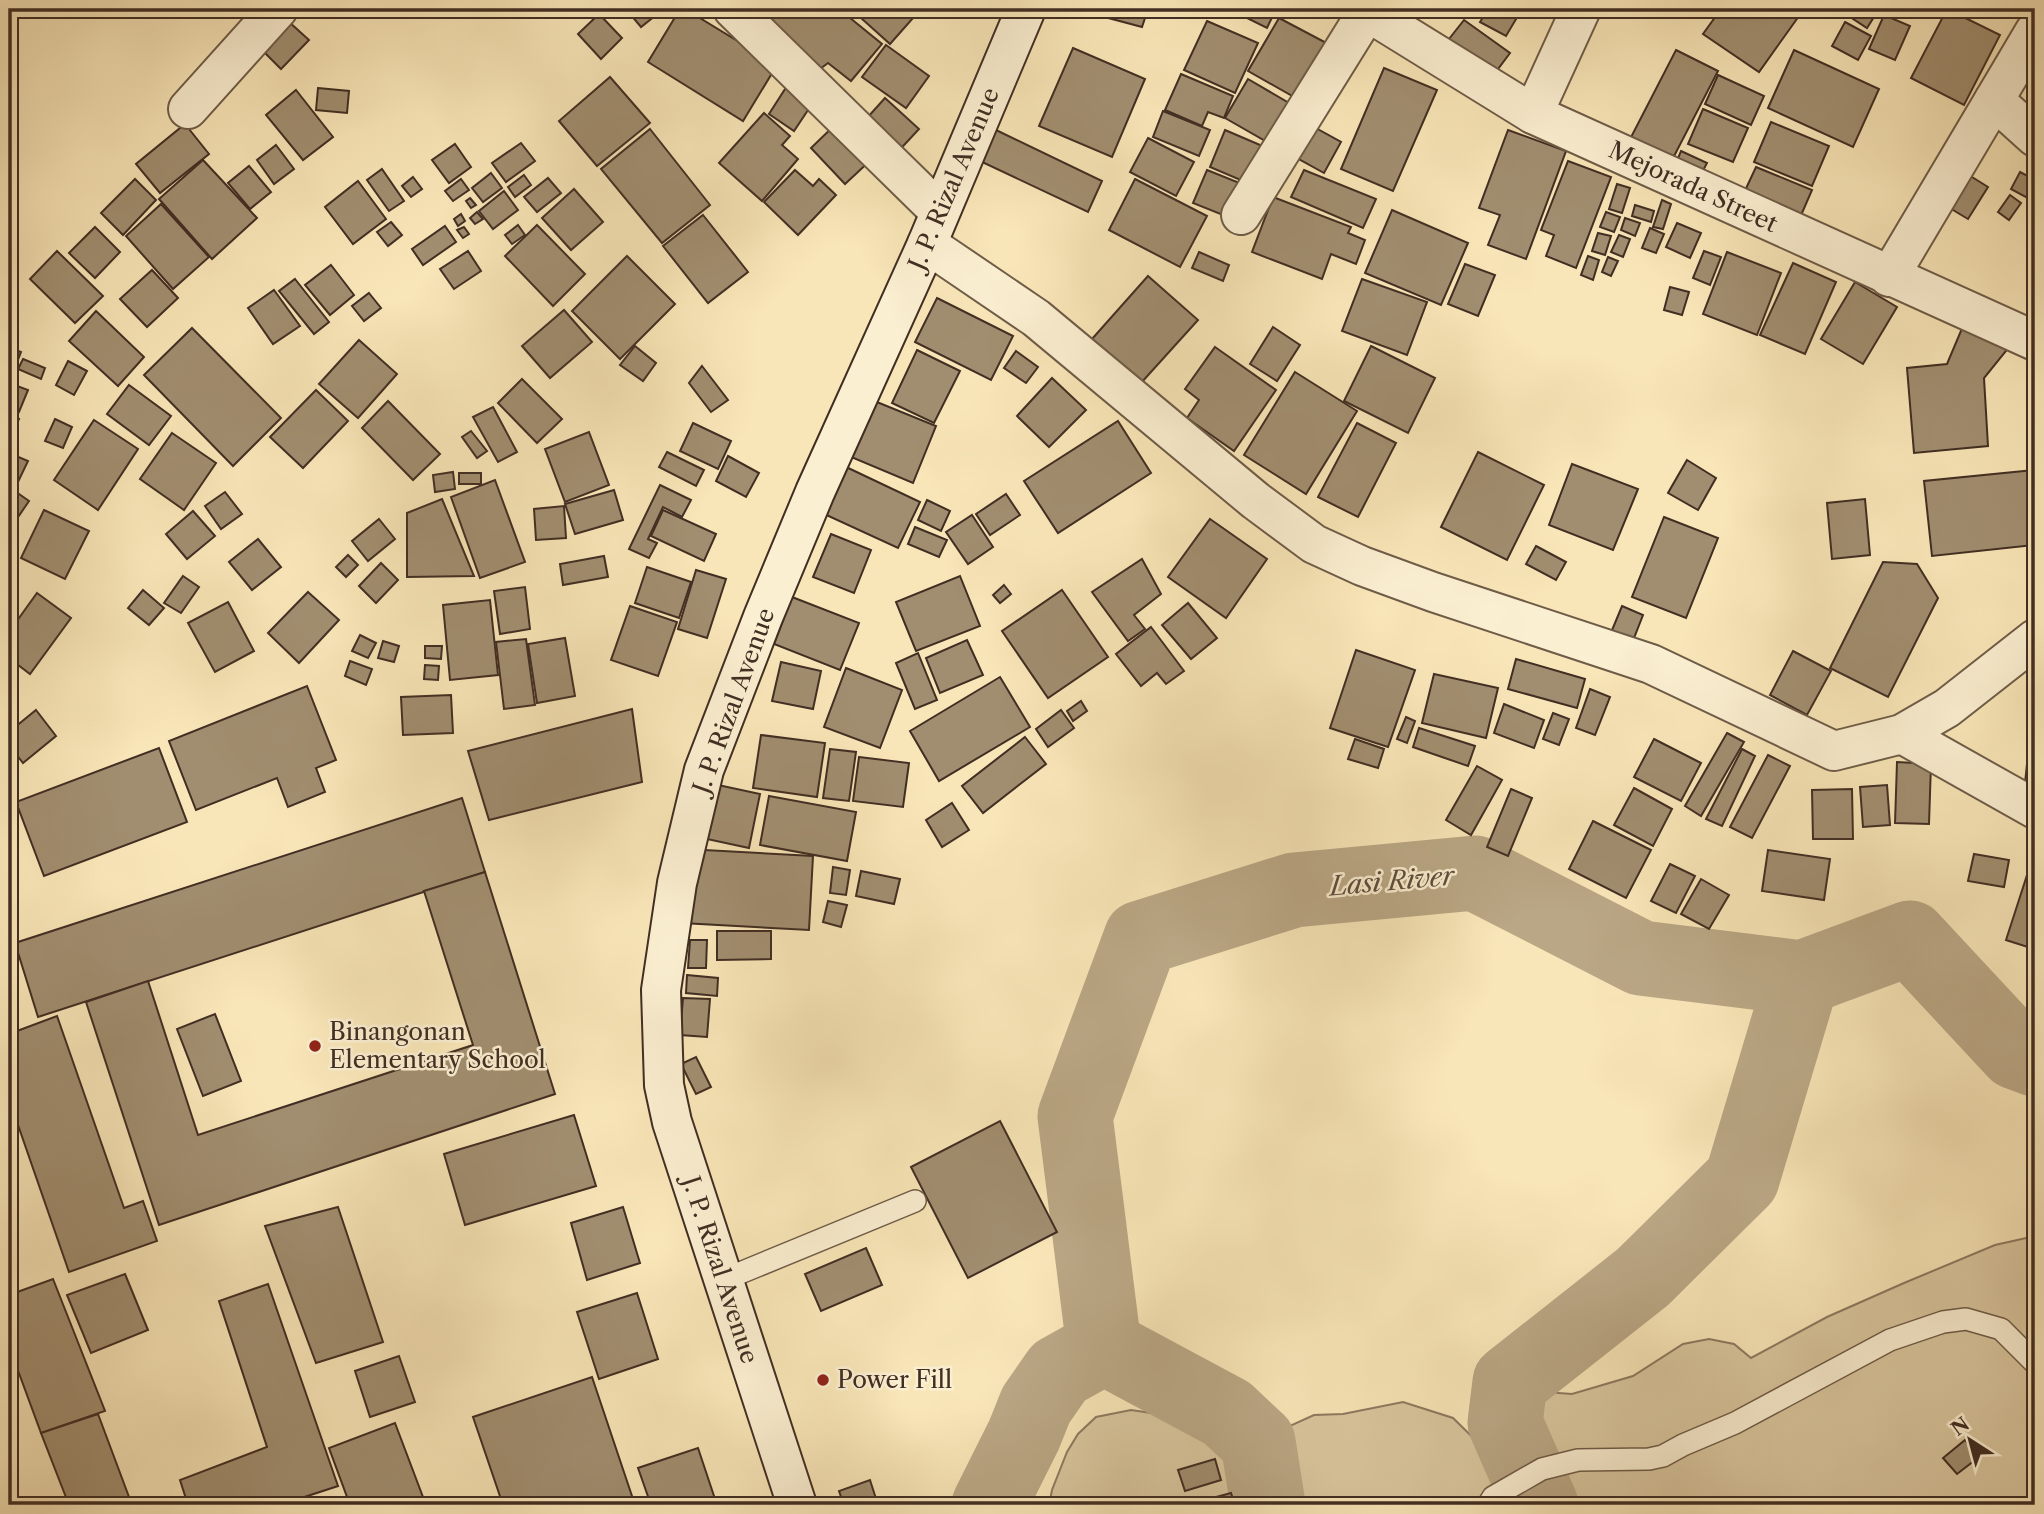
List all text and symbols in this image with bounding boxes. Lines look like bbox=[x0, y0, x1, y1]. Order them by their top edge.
street label: J. P. Rizal Avenue bbox=[900, 83, 1005, 278]
street label: Mejorada Street bbox=[1604, 135, 1783, 239]
street label: J. P. Rizal Avenue bbox=[685, 604, 781, 801]
water label: Lasi River bbox=[1326, 859, 1458, 903]
place label: Binangonan Elementary School bbox=[329, 1017, 546, 1074]
marker: Binangonan Elementary School bbox=[307, 1038, 323, 1054]
street label: J. P. Rizal Avenue bbox=[675, 1169, 764, 1367]
place label: Power Fill bbox=[837, 1365, 952, 1394]
marker: Power Fill bbox=[815, 1372, 831, 1388]
north arrow bbox=[1936, 1406, 2006, 1476]
text: N bbox=[1947, 1412, 1974, 1441]

